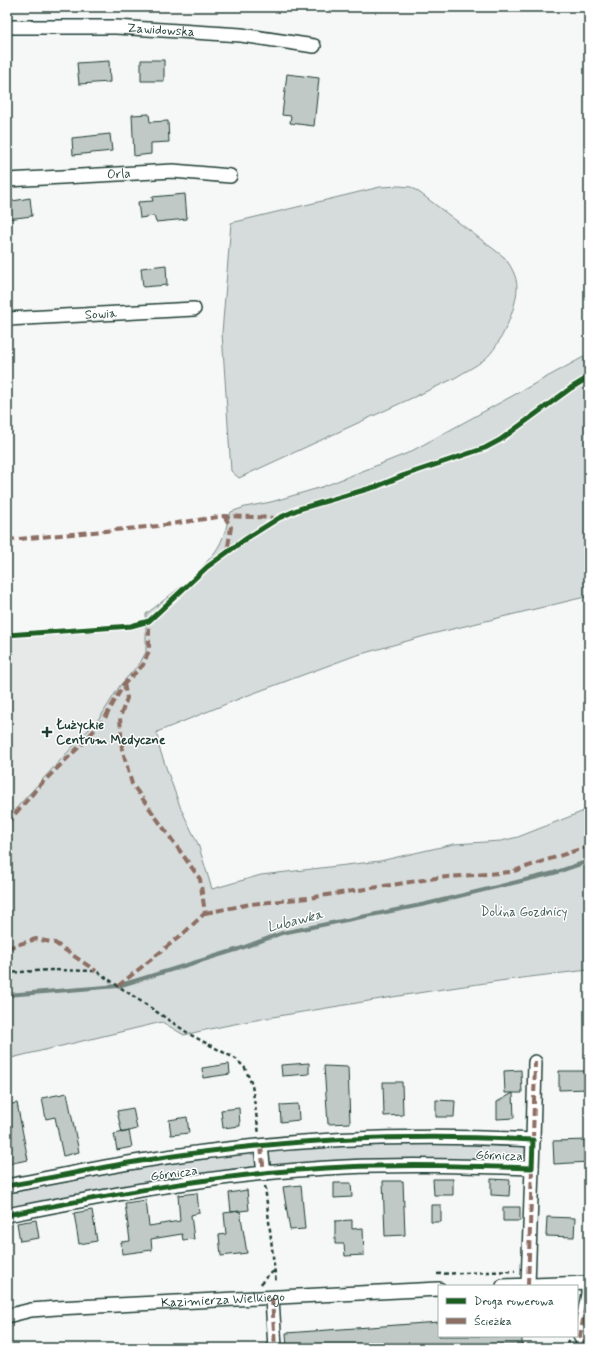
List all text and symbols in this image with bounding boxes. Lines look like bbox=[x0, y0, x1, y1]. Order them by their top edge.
street label: Zawidowska bbox=[127, 19, 196, 41]
street label: Orla bbox=[106, 165, 131, 183]
street label: Sowia bbox=[84, 305, 118, 323]
place label: Łużyckie Centrum Medyczne bbox=[56, 717, 166, 749]
marker: Łużyckie Centrum Medyczne bbox=[41, 726, 53, 738]
park label: Dolina Gozdnicy bbox=[481, 904, 567, 921]
water label: Lubawka bbox=[265, 905, 325, 937]
street label: Górnicza bbox=[475, 1147, 523, 1165]
street label: Górnicza bbox=[149, 1162, 199, 1186]
legend bbox=[438, 1285, 578, 1337]
street label: Kazimierza Wielkiego bbox=[161, 1288, 286, 1311]
text: Droga rowerowa bbox=[474, 1294, 554, 1310]
text: Ścieżka bbox=[474, 1314, 512, 1330]

